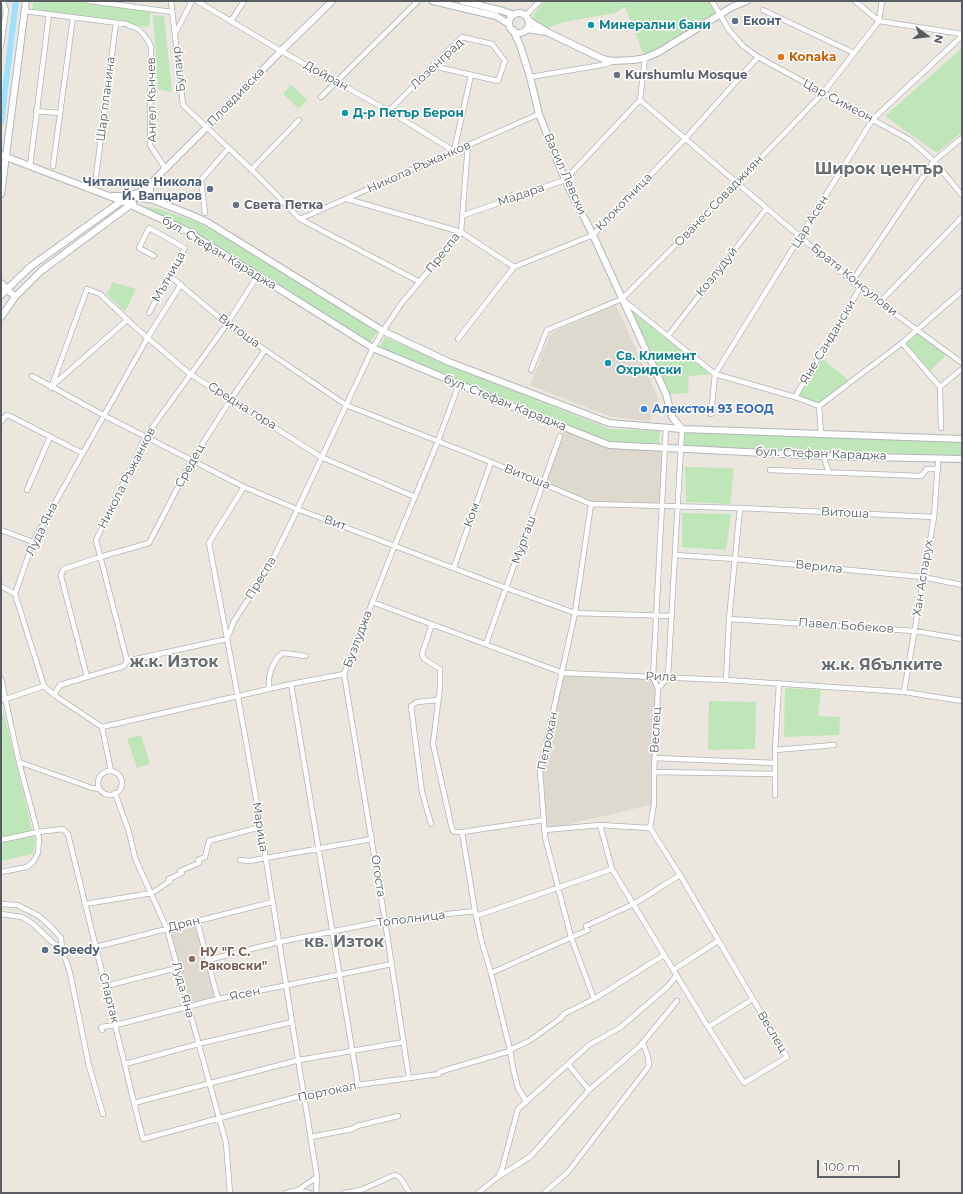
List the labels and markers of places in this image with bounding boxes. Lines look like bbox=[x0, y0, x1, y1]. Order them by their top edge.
place label: Еконт bbox=[743, 14, 781, 28]
marker: Еконт bbox=[730, 16, 740, 26]
place label: Минерални бани bbox=[599, 18, 711, 32]
marker: Минерални бани bbox=[586, 20, 596, 30]
place label: Konaka bbox=[789, 50, 836, 64]
marker: Konaka bbox=[776, 52, 786, 62]
place label: Kurshumlu Mosque bbox=[625, 68, 748, 82]
marker: Kurshumlu Mosque bbox=[612, 70, 622, 80]
place label: Д-р Петър Берон bbox=[353, 106, 464, 120]
marker: Д-р Петър Берон bbox=[340, 108, 350, 118]
place label: Читалище Никола Й. Вапцаров bbox=[83, 175, 202, 203]
marker: Читалище Никола Й. Вапцаров bbox=[205, 184, 215, 194]
place label: Света Петка bbox=[244, 198, 323, 212]
marker: Света Петка bbox=[231, 200, 241, 210]
place label: Св. Климент Охридски bbox=[616, 349, 696, 377]
marker: Св. Климент Охридски bbox=[603, 358, 613, 368]
place label: Алекстон 93 ЕООД bbox=[652, 402, 774, 416]
marker: Алекстон 93 ЕООД bbox=[639, 404, 649, 414]
place label: Speedy bbox=[53, 943, 100, 957]
marker: Speedy bbox=[40, 945, 50, 955]
place label: НУ "Г. С. Раковски" bbox=[200, 945, 267, 973]
marker: НУ "Г. С. Раковски" bbox=[187, 954, 197, 964]

